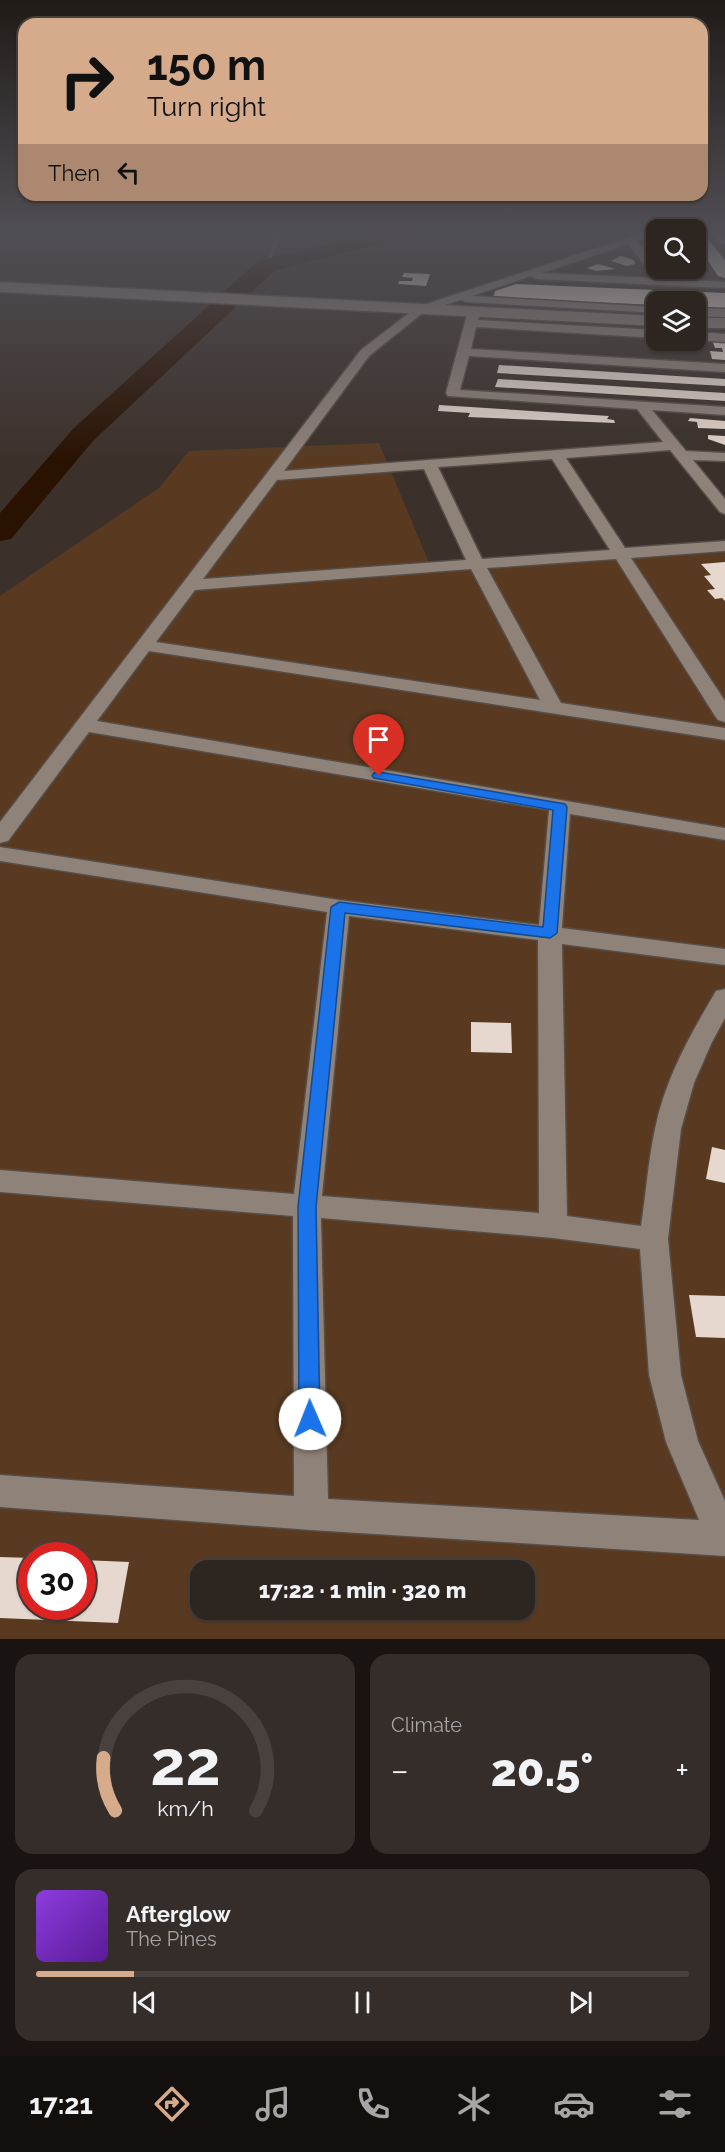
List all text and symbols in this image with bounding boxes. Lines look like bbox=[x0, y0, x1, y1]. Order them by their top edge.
text: 150 m bbox=[147, 41, 266, 90]
icon: right bbox=[48, 42, 126, 120]
text: Turn right bbox=[147, 91, 266, 122]
icon: left bbox=[112, 156, 145, 189]
text: Then bbox=[48, 160, 100, 186]
map controls bbox=[646, 219, 706, 351]
button: search bbox=[646, 219, 706, 279]
button: layers bbox=[646, 291, 706, 351]
pin bbox=[353, 714, 404, 776]
icon: arrive bbox=[362, 723, 395, 756]
position arrow bbox=[278, 1387, 342, 1451]
speed limit sign: 30 bbox=[18, 1542, 96, 1620]
text: 17:22 · 1 min · 320 m bbox=[259, 1577, 466, 1603]
text: Climate bbox=[391, 1713, 462, 1737]
text: 22 bbox=[150, 1726, 220, 1800]
text: 20.5° bbox=[491, 1744, 593, 1797]
text: − bbox=[391, 1751, 409, 1790]
text: + bbox=[675, 1751, 689, 1790]
text: km/h bbox=[157, 1796, 213, 1821]
text: Afterglow bbox=[126, 1901, 231, 1927]
text: The Pines bbox=[126, 1927, 217, 1951]
icon: previous bbox=[128, 1986, 161, 2019]
icon: pause bbox=[346, 1986, 379, 2019]
icon: next bbox=[564, 1986, 597, 2019]
icon: directions bbox=[151, 2083, 193, 2125]
icon: music bbox=[252, 2083, 294, 2125]
icon: phone bbox=[352, 2083, 394, 2125]
icon: climate bbox=[453, 2083, 495, 2125]
icon: car bbox=[553, 2083, 595, 2125]
icon: filters bbox=[654, 2083, 696, 2125]
text: 17:21 bbox=[29, 2089, 93, 2120]

